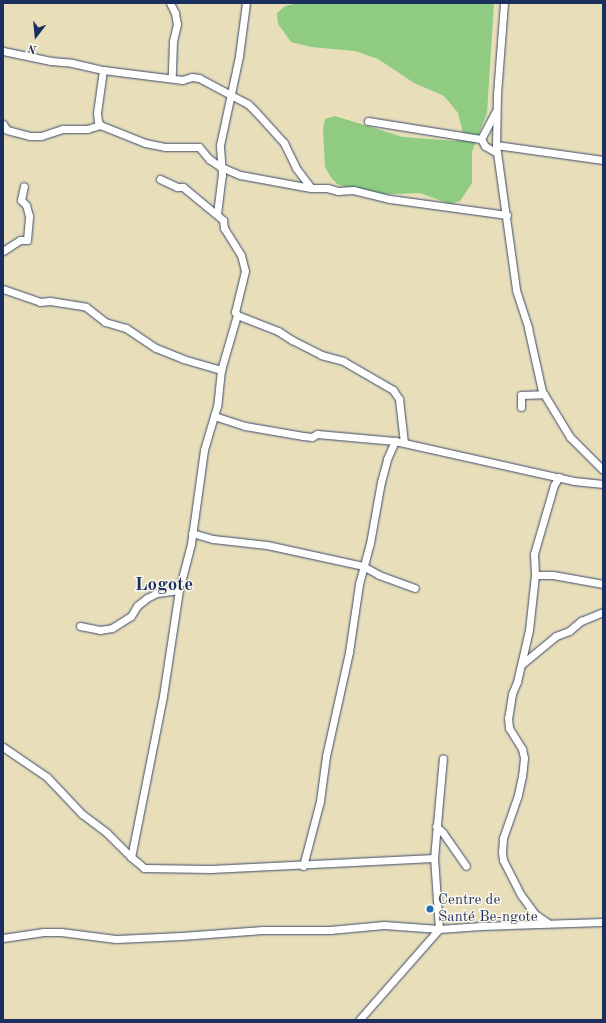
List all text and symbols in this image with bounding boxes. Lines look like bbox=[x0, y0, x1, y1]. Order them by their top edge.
north arrow bbox=[16, 16, 56, 56]
text: N bbox=[27, 42, 38, 54]
district label: Logote bbox=[135, 575, 193, 597]
place label: Centre de Santé Be-ngote bbox=[438, 891, 538, 926]
marker: Centre de Santé Be-ngote bbox=[425, 904, 435, 914]

